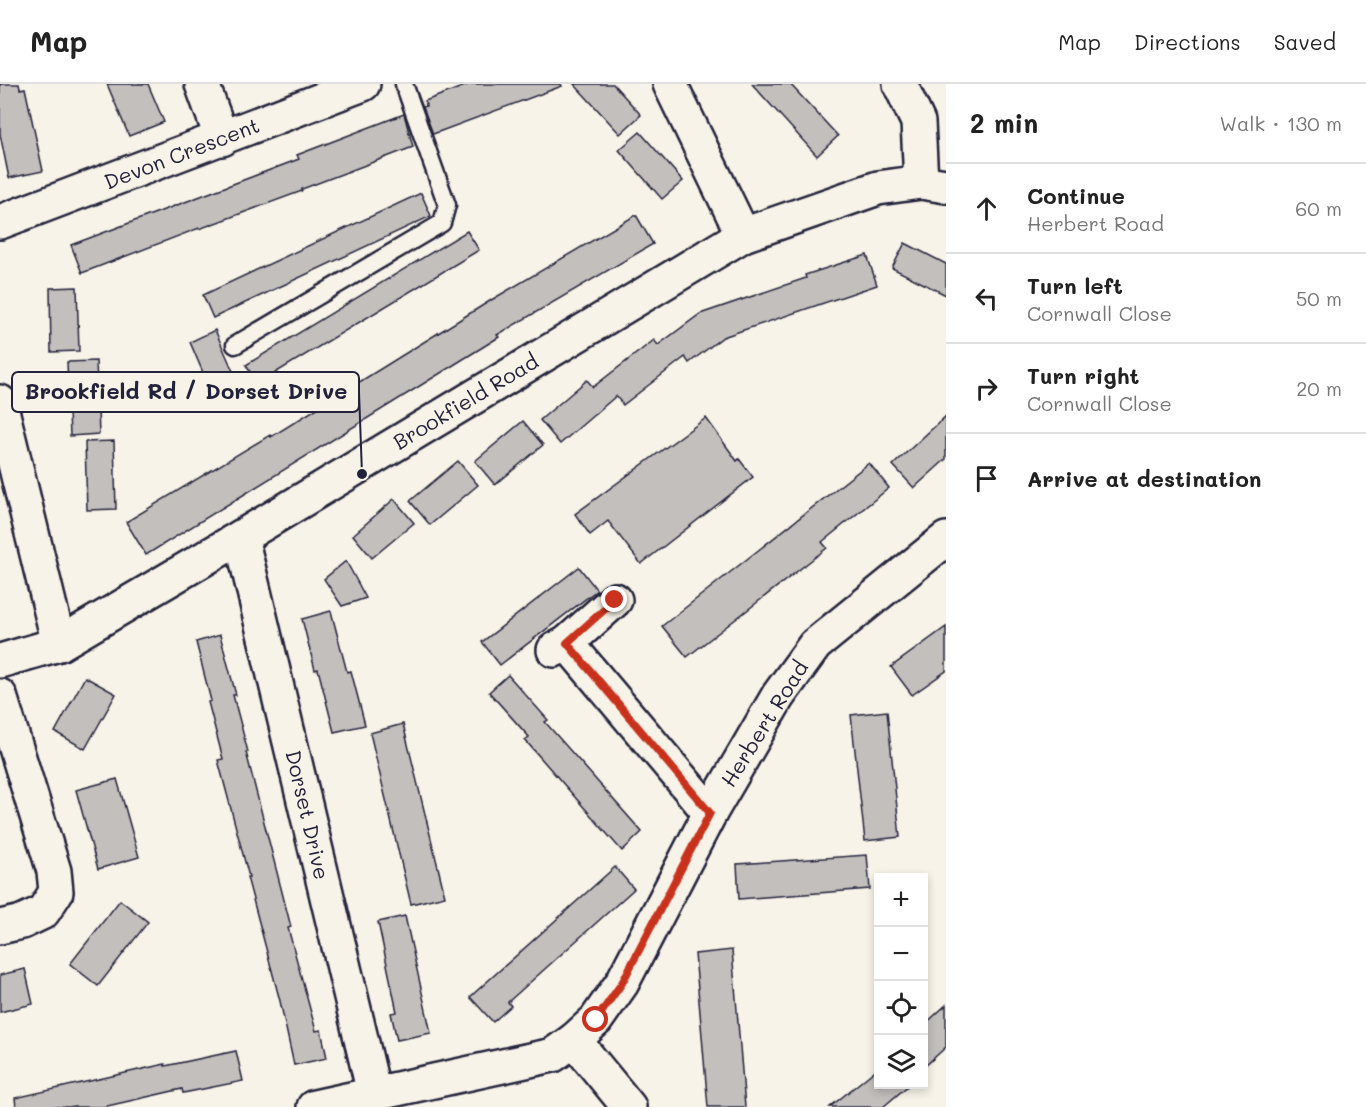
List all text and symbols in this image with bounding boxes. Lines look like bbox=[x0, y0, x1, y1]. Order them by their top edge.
text: Map bbox=[30, 23, 87, 59]
text: Map bbox=[1058, 28, 1101, 55]
text: Directions bbox=[1134, 28, 1241, 55]
text: Saved bbox=[1274, 28, 1336, 55]
text: 2 min bbox=[970, 106, 1038, 140]
text: Walk · 130 m bbox=[1219, 110, 1342, 136]
street label: Devon Crescent bbox=[100, 111, 263, 195]
text: Continue bbox=[1027, 181, 1125, 210]
icon: ahead bbox=[970, 192, 1003, 225]
text: 60 m bbox=[1295, 195, 1342, 221]
text: Herbert Road bbox=[1027, 210, 1164, 236]
text: Turn left bbox=[1027, 271, 1123, 300]
icon: left bbox=[970, 282, 1003, 315]
text: 50 m bbox=[1296, 285, 1342, 311]
text: Cornwall Close bbox=[1027, 300, 1172, 326]
street label: Brookfield Road bbox=[388, 347, 543, 455]
text: Turn right bbox=[1027, 361, 1139, 390]
callout: Brookfield Rd / Dorset Drive bbox=[12, 372, 359, 412]
icon: right bbox=[970, 372, 1003, 405]
text: 20 m bbox=[1296, 375, 1342, 401]
text: Brookfield Rd / Dorset Drive bbox=[25, 376, 347, 405]
text: Cornwall Close bbox=[1027, 390, 1172, 416]
icon: arrive bbox=[970, 462, 1003, 495]
text: Arrive at destination bbox=[1027, 464, 1262, 493]
route end bbox=[601, 586, 627, 612]
street label: Herbert Road bbox=[714, 655, 813, 791]
street label: Dorset Drive bbox=[280, 747, 336, 882]
map controls bbox=[874, 873, 928, 1089]
button: + bbox=[874, 873, 928, 927]
button: − bbox=[874, 927, 928, 981]
button: locate bbox=[874, 981, 928, 1035]
route start bbox=[582, 1006, 608, 1032]
button: layers bbox=[874, 1035, 928, 1089]

